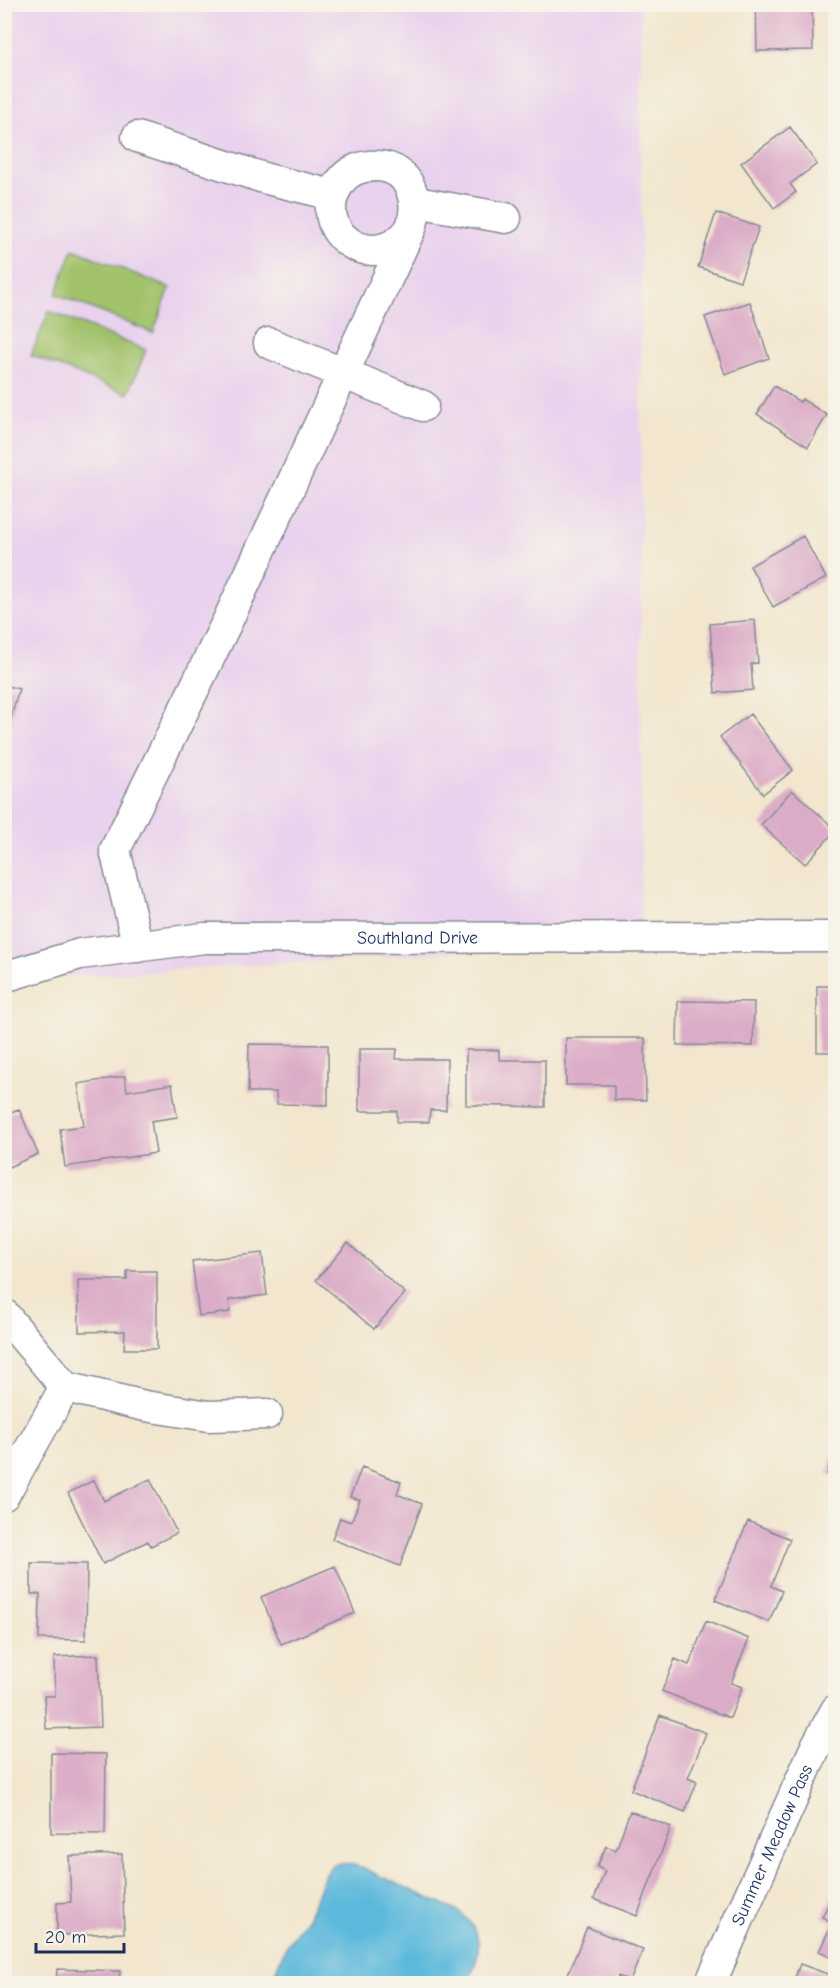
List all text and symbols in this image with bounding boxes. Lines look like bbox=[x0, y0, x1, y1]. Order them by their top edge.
street label: Southland Drive bbox=[357, 927, 478, 948]
street label: Summer Meadow Pass bbox=[727, 1761, 817, 1929]
scale bar bbox=[36, 1916, 124, 1954]
text: 20 m bbox=[45, 1927, 86, 1948]

